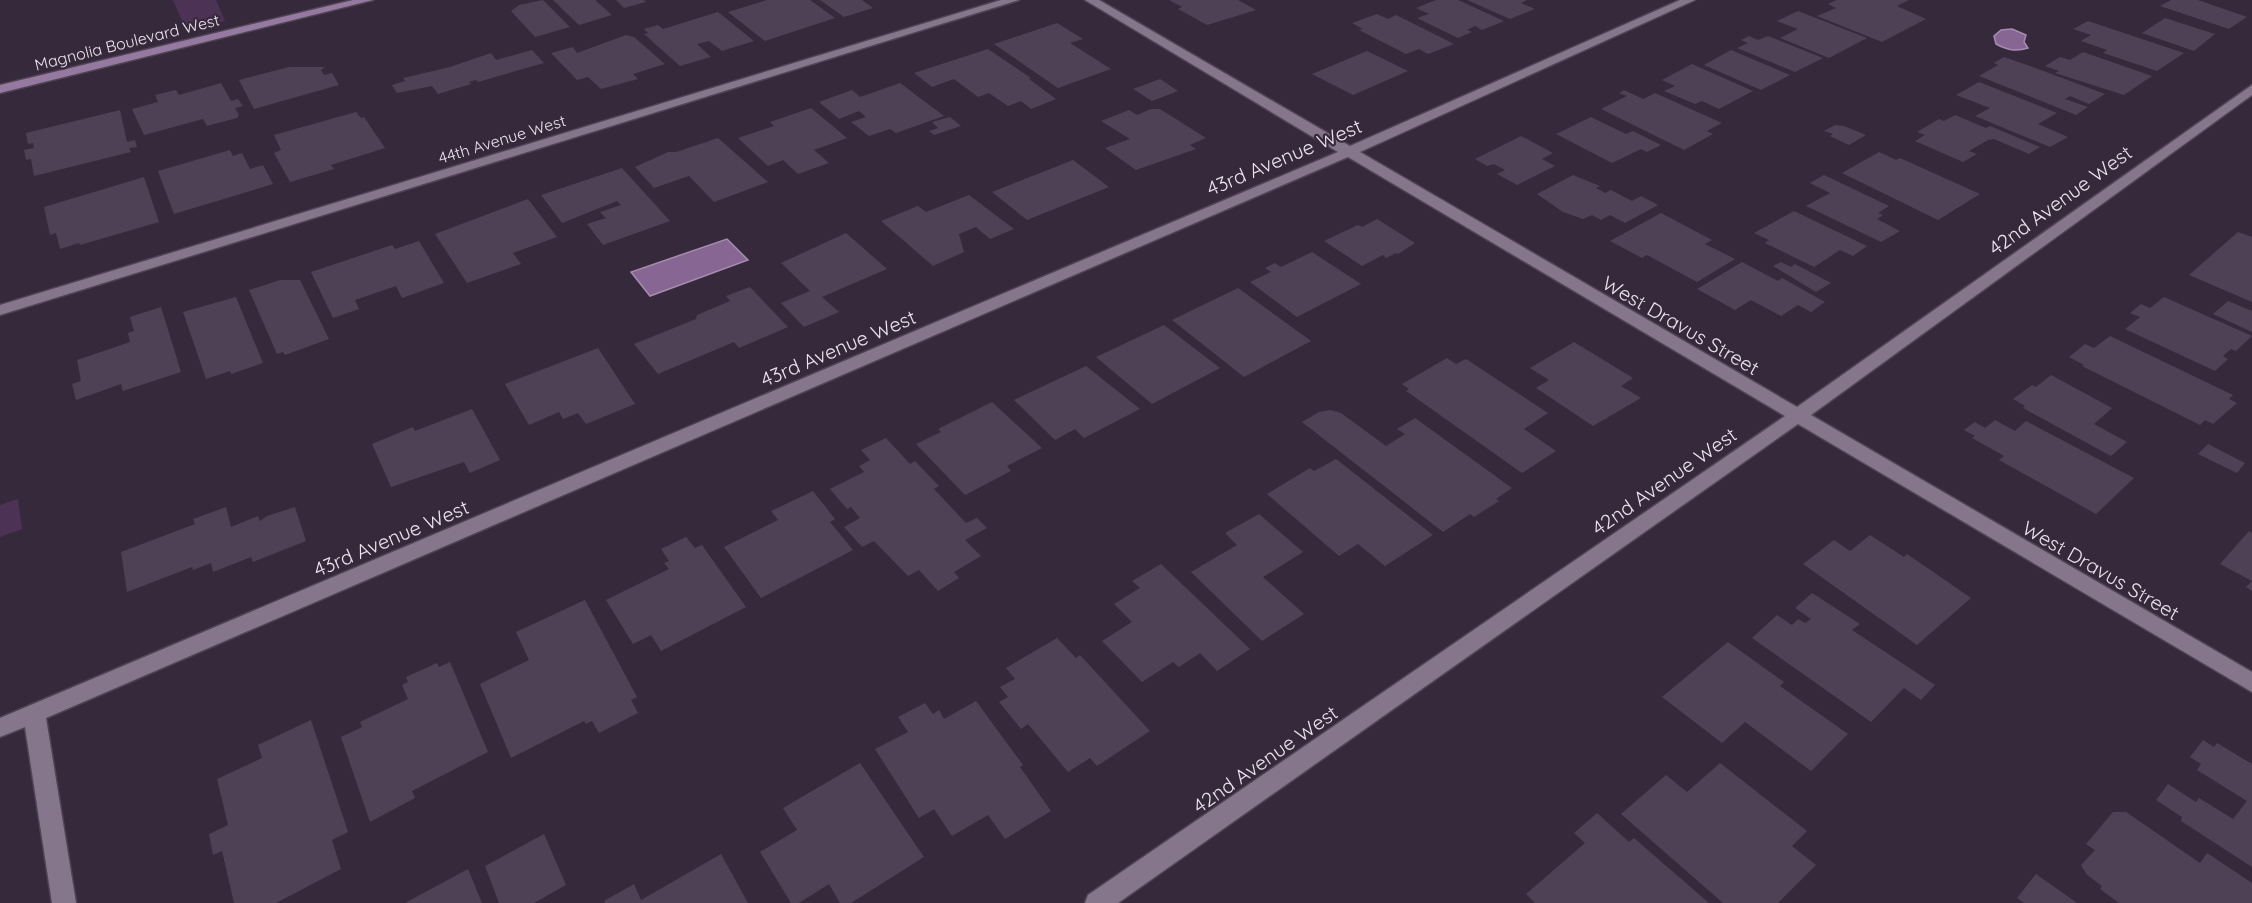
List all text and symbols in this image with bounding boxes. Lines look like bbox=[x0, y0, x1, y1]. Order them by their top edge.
street label: Magnolia Boulevard West bbox=[32, 9, 222, 75]
street label: 44th Avenue West bbox=[436, 110, 568, 168]
street label: 43rd Avenue West bbox=[1203, 113, 1366, 201]
street label: 42nd Avenue West bbox=[1983, 139, 2137, 260]
street label: West Dravus Street bbox=[1598, 270, 1764, 380]
street label: 43rd Avenue West bbox=[757, 304, 920, 392]
street label: 42nd Avenue West bbox=[1587, 422, 1741, 540]
street label: 43rd Avenue West bbox=[310, 494, 473, 582]
street label: West Dravus Street bbox=[2018, 515, 2184, 625]
street label: 42nd Avenue West bbox=[1188, 700, 1342, 818]

